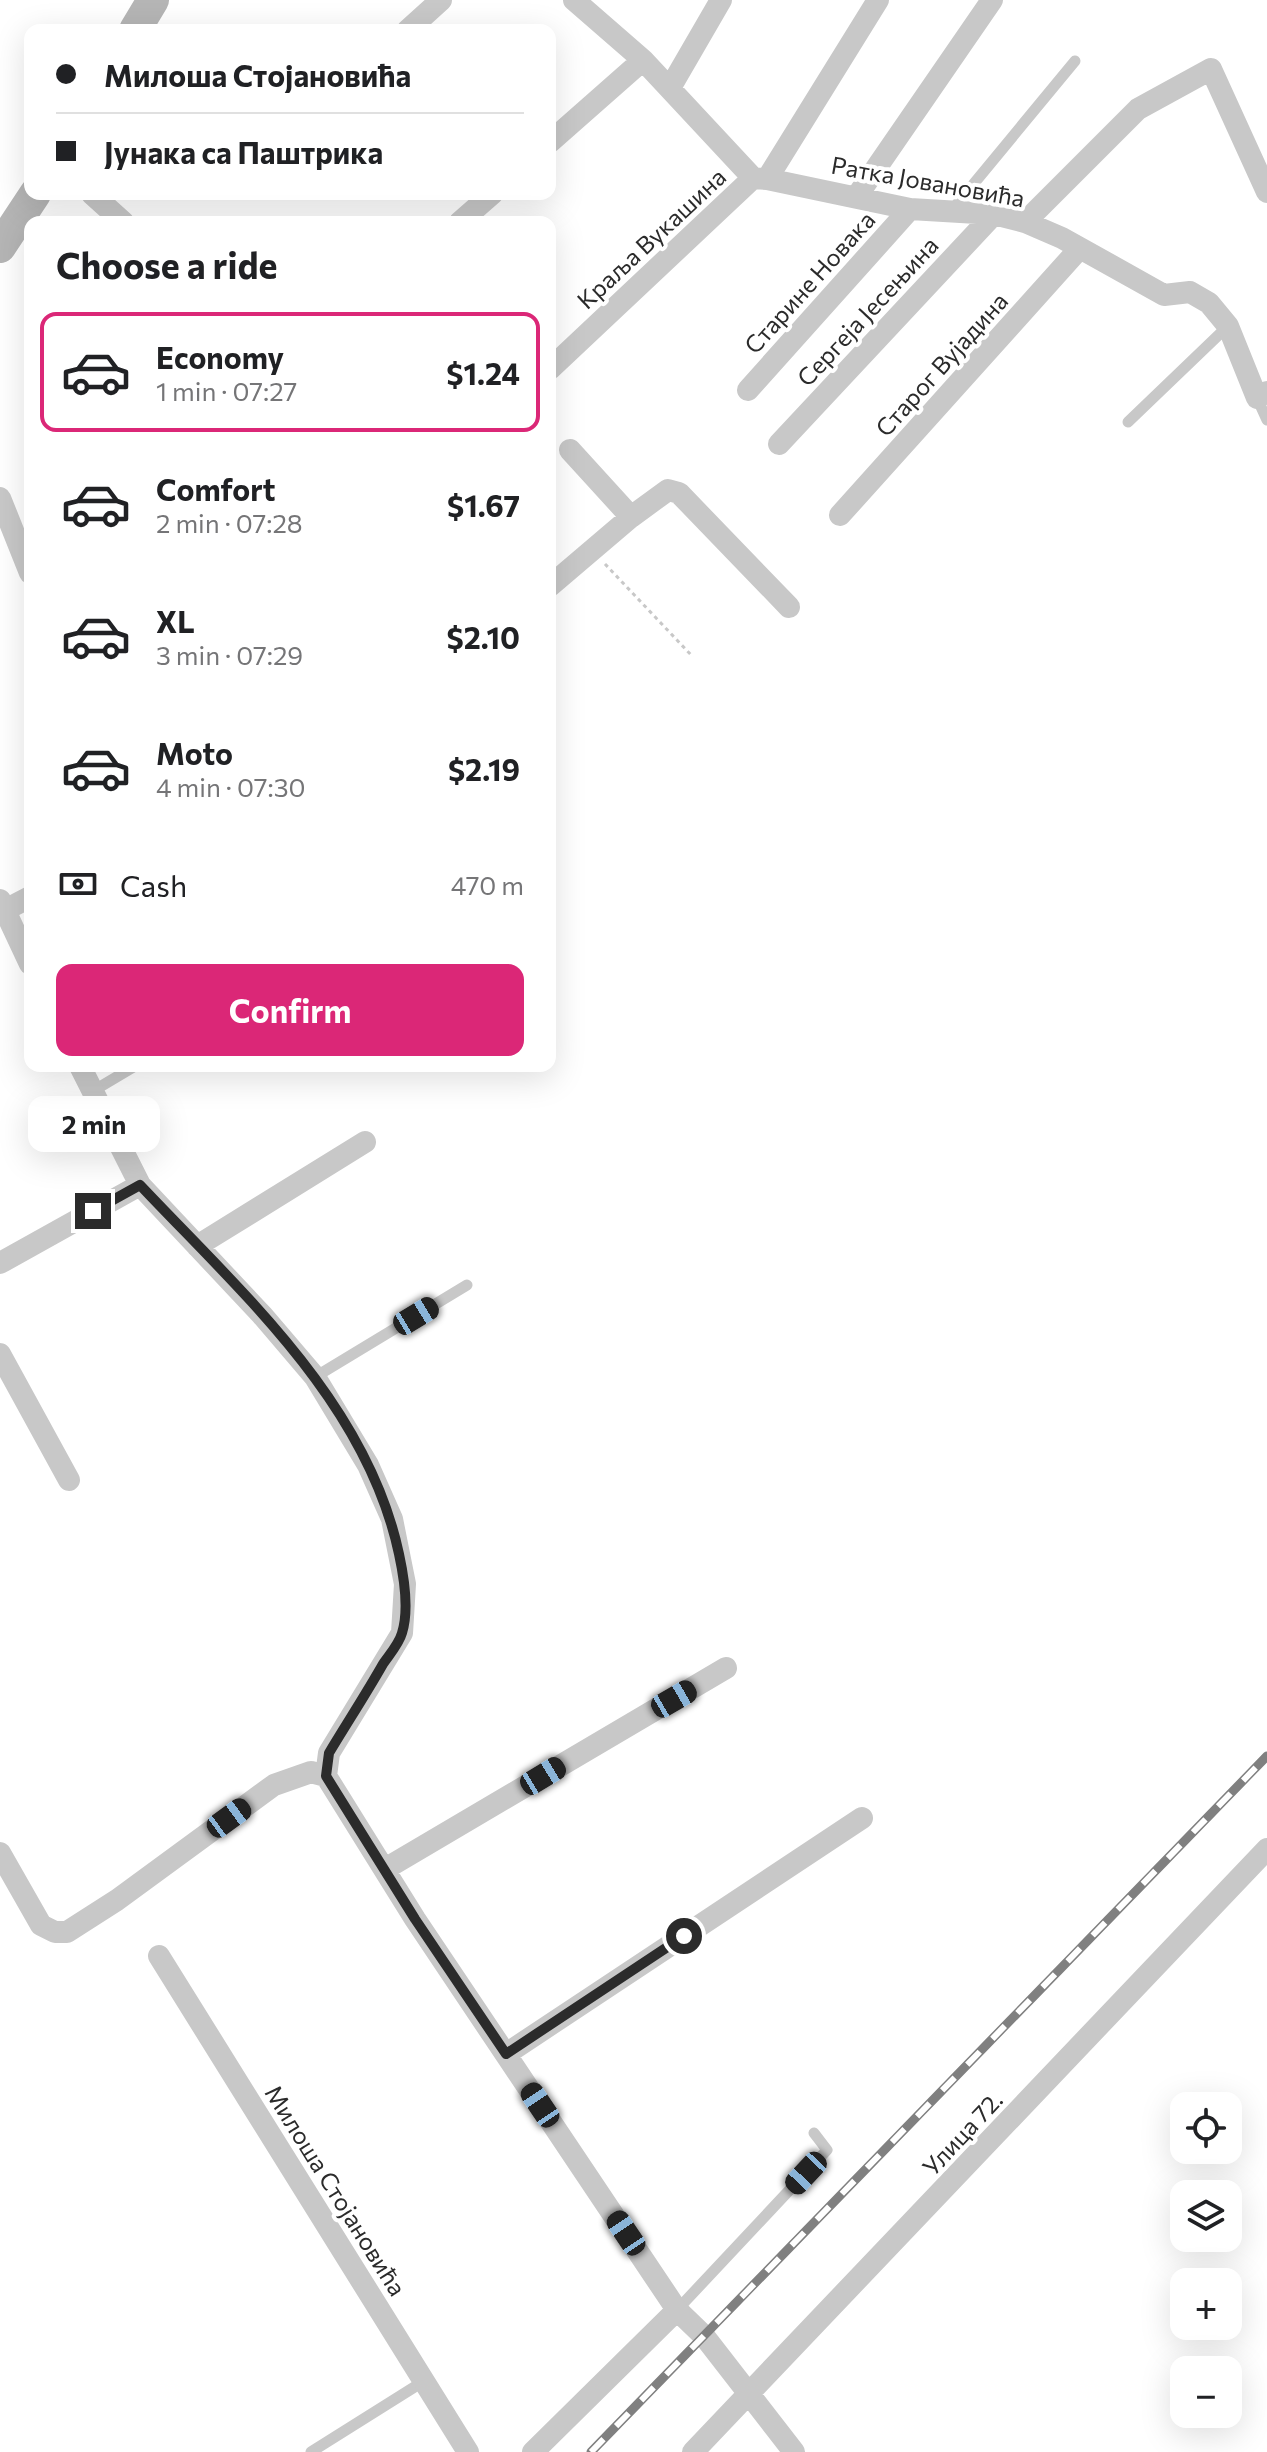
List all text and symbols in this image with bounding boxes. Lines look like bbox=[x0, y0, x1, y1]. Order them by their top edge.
text: Милоша Стојановића bbox=[104, 56, 411, 93]
text: Јунака са Паштрика bbox=[104, 133, 383, 170]
street label: Ратка Јовановића bbox=[829, 150, 1027, 212]
street label: Краља Вукашина bbox=[571, 162, 731, 314]
street label: Старине Новака bbox=[738, 205, 880, 359]
street label: Сергеја Јесењина bbox=[790, 230, 944, 392]
text: Choose a ride bbox=[56, 242, 277, 286]
street label: Старог Вујадина bbox=[869, 286, 1013, 442]
icon: car bbox=[60, 336, 132, 408]
text: Economy bbox=[156, 338, 284, 375]
text: $1.24 bbox=[446, 354, 520, 391]
text: 1 min · 07:27 bbox=[156, 375, 297, 406]
icon: car bbox=[60, 468, 132, 540]
text: Comfort bbox=[156, 470, 275, 507]
text: $1.67 bbox=[447, 486, 520, 523]
text: 2 min · 07:28 bbox=[156, 507, 303, 538]
icon: car bbox=[60, 600, 132, 672]
text: XL bbox=[156, 602, 195, 639]
text: $2.10 bbox=[446, 618, 520, 655]
text: 3 min · 07:29 bbox=[156, 639, 303, 670]
icon: car bbox=[60, 732, 132, 804]
text: Moto bbox=[156, 734, 233, 771]
text: $2.19 bbox=[448, 750, 520, 787]
text: 4 min · 07:30 bbox=[156, 771, 305, 802]
icon: cash bbox=[56, 862, 100, 906]
text: Cash bbox=[120, 866, 187, 903]
text: 470 m bbox=[451, 869, 524, 900]
button: Confirm bbox=[56, 964, 524, 1056]
callout: 2 min bbox=[27, 1095, 159, 1151]
text: 2 min bbox=[62, 1108, 126, 1139]
route end bbox=[75, 1193, 111, 1229]
car bbox=[389, 1293, 443, 1339]
car bbox=[647, 1677, 701, 1721]
car bbox=[516, 1753, 570, 1799]
car bbox=[203, 1794, 255, 1842]
route start bbox=[666, 1918, 702, 1954]
car bbox=[517, 2078, 563, 2132]
street label: Милоша Стојановића bbox=[259, 2079, 413, 2301]
street label: Улица 72. bbox=[916, 2085, 1008, 2181]
map controls bbox=[1170, 2092, 1242, 2428]
button: locate bbox=[1170, 2092, 1242, 2164]
car bbox=[781, 2147, 831, 2199]
button: layers bbox=[1170, 2180, 1242, 2252]
car bbox=[603, 2206, 649, 2260]
button: + bbox=[1170, 2268, 1242, 2340]
button: − bbox=[1170, 2356, 1242, 2428]

